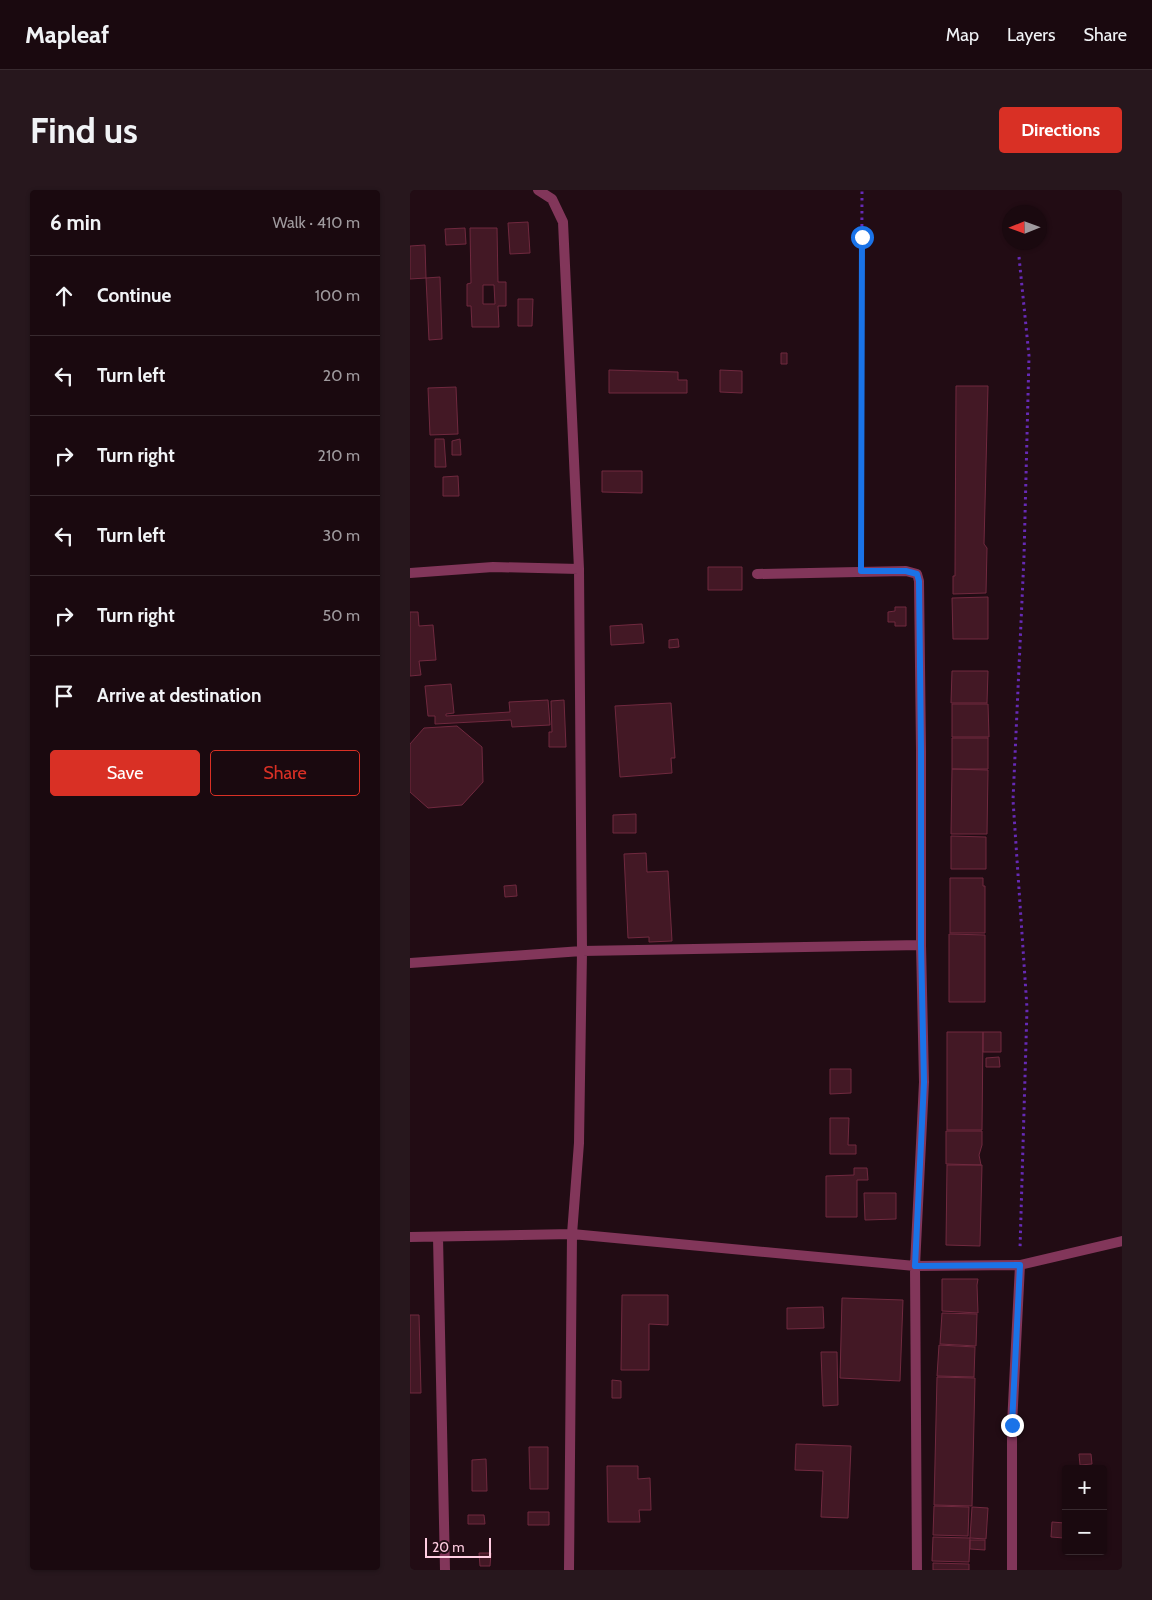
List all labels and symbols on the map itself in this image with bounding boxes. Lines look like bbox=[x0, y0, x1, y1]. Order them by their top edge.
north arrow bbox=[1002, 205, 1047, 250]
route start bbox=[851, 226, 874, 249]
route end bbox=[1001, 1414, 1024, 1437]
scale bar bbox=[425, 1535, 491, 1558]

